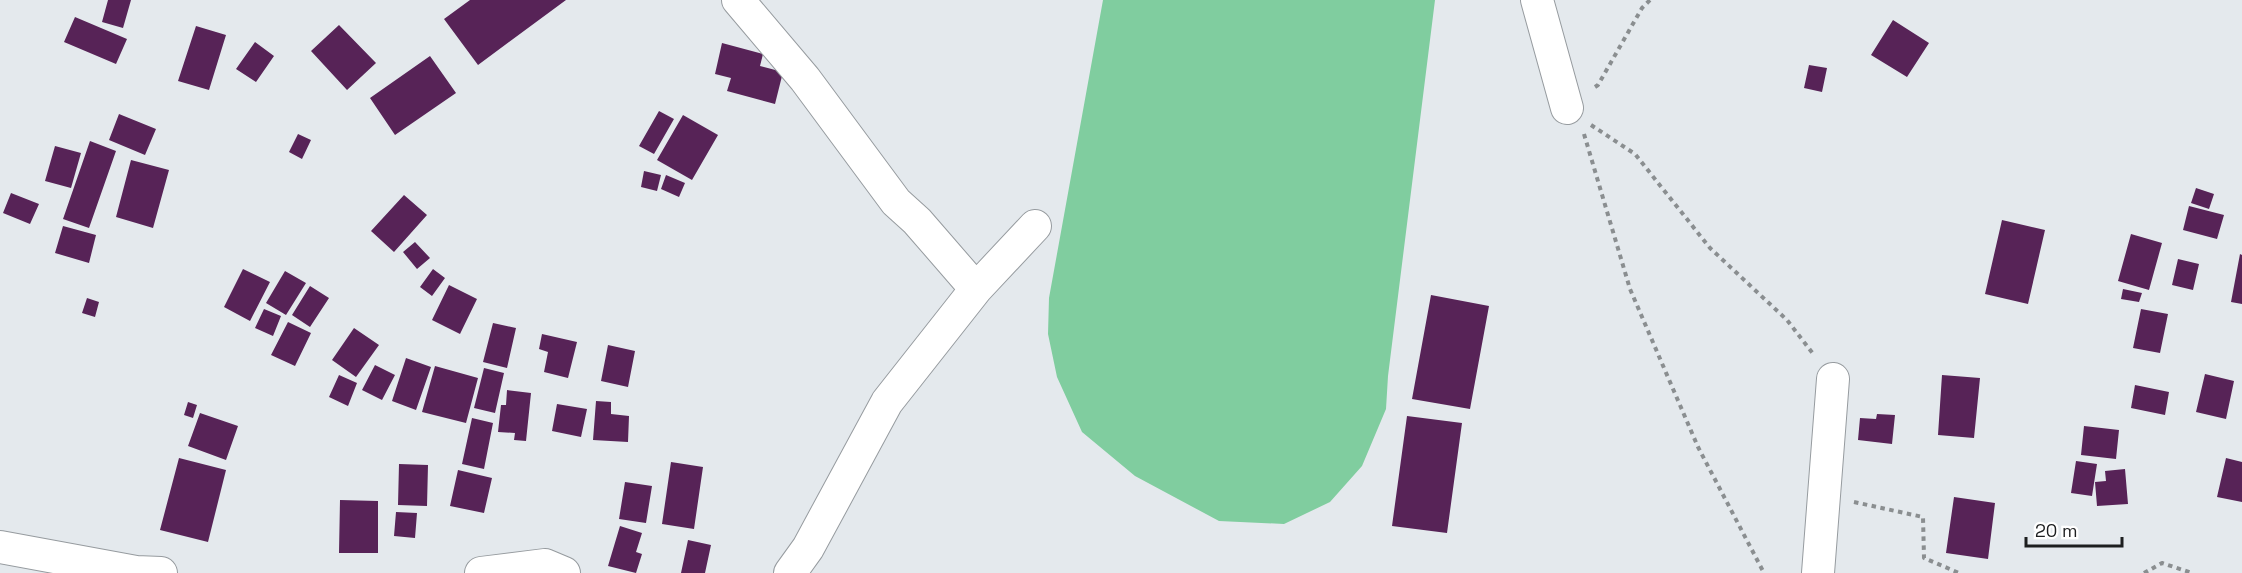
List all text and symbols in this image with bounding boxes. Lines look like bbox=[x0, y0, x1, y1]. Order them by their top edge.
scale bar bbox=[2026, 510, 2122, 548]
text: 20 m bbox=[2035, 519, 2078, 542]

